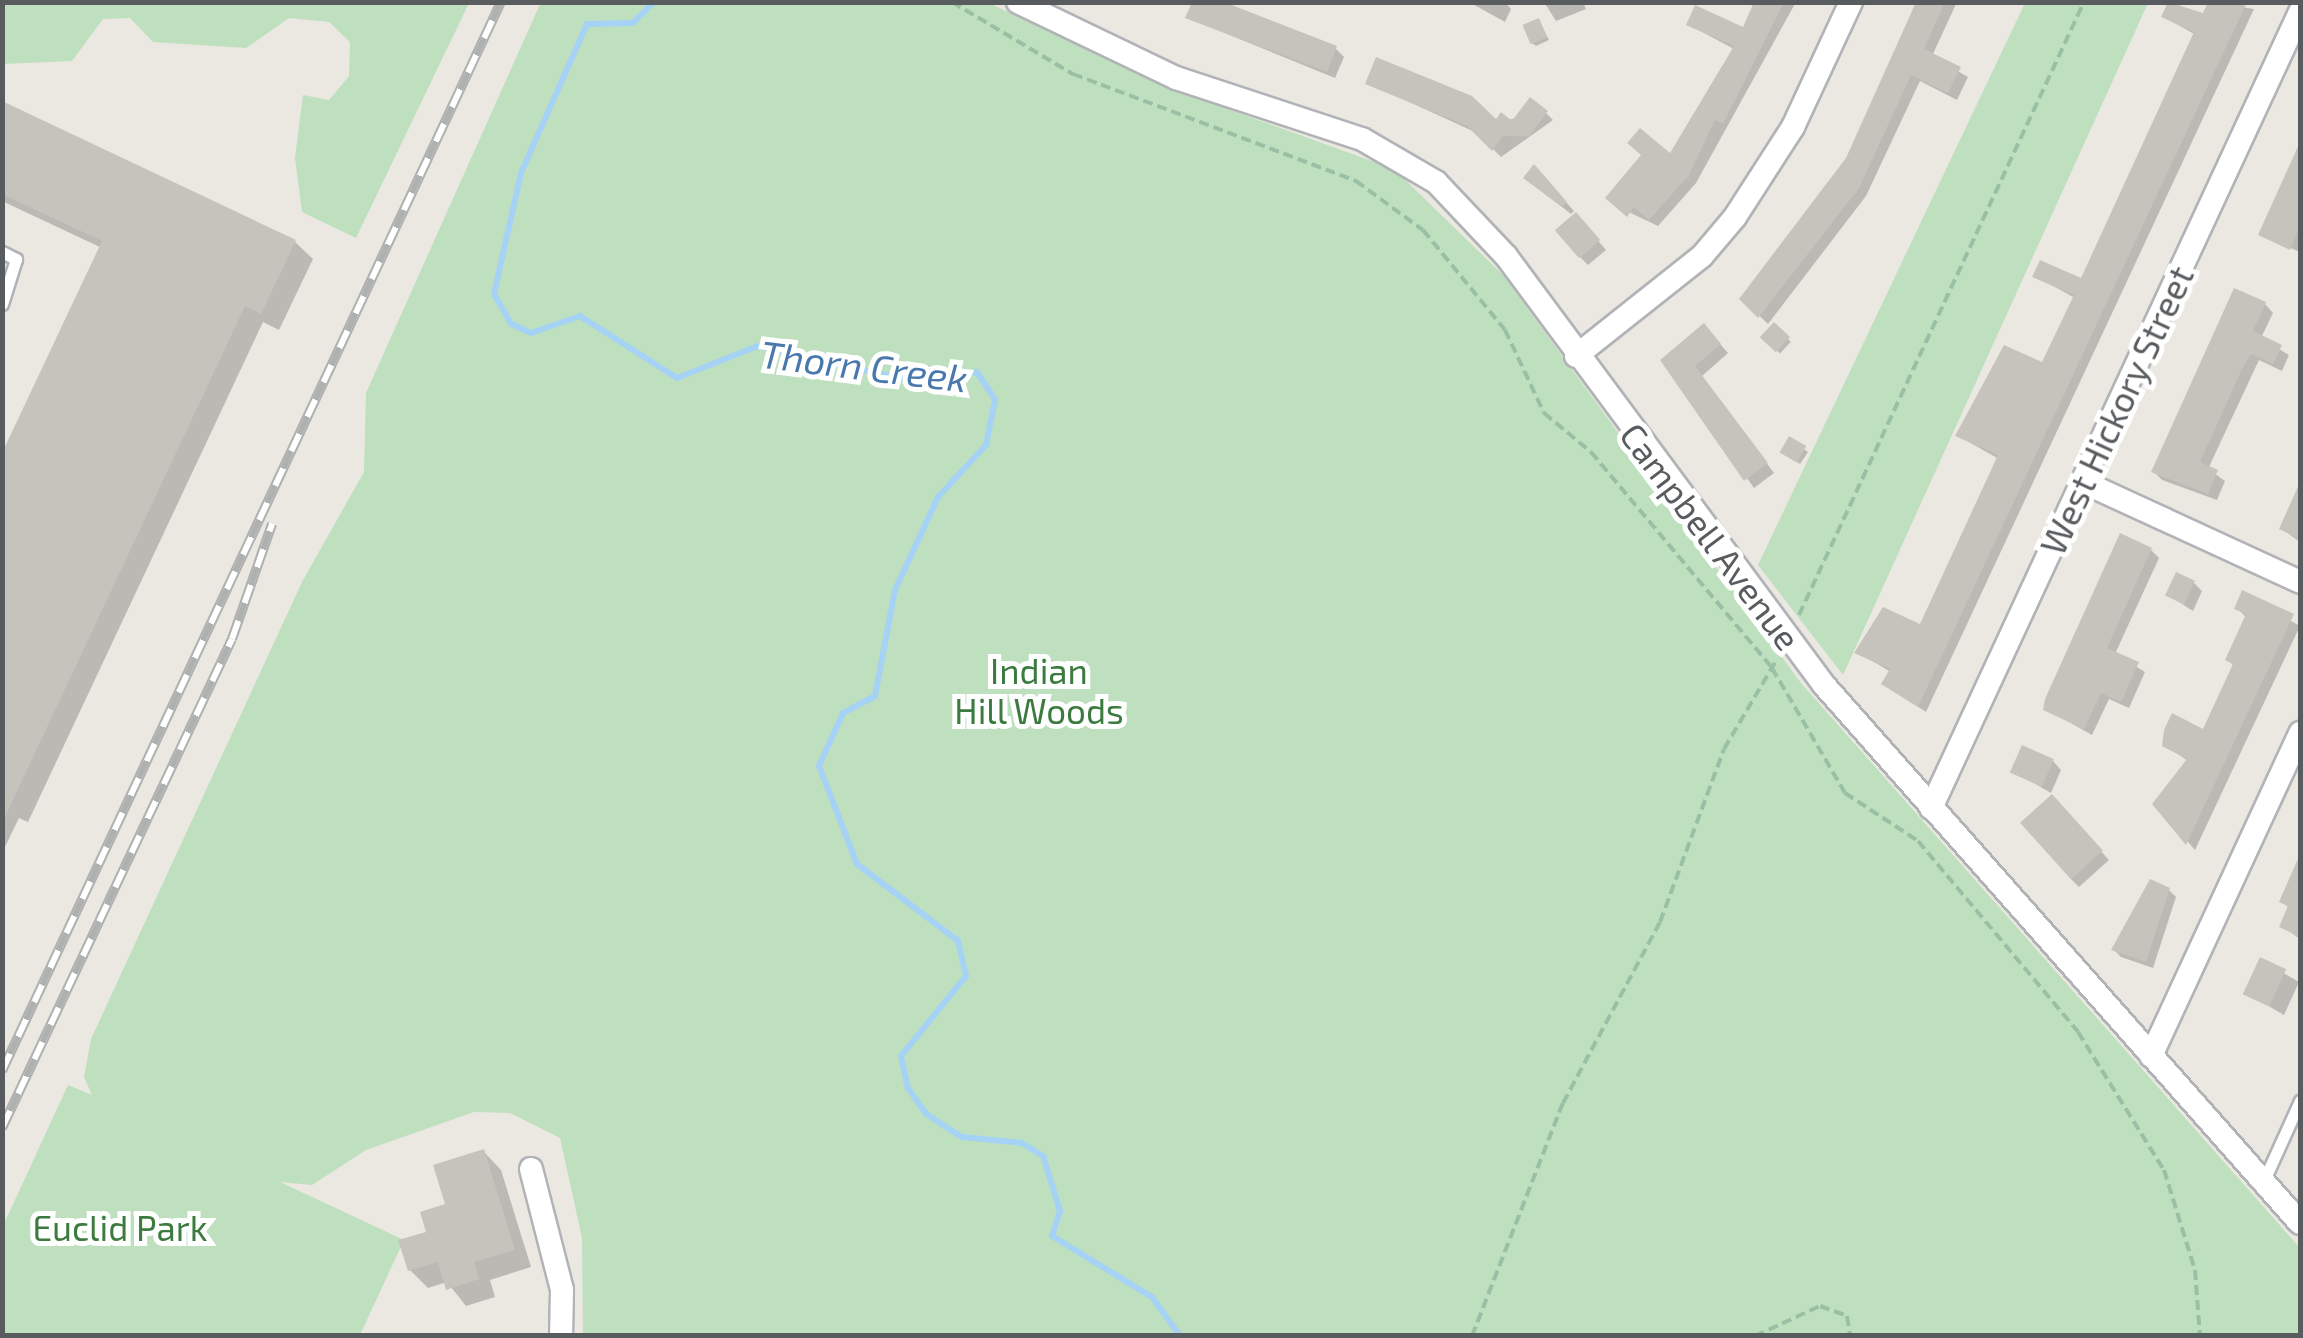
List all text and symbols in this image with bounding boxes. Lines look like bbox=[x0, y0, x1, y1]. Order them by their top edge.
street label: West Hickory Street bbox=[2031, 259, 2201, 561]
water label: Thorn Creek bbox=[758, 331, 970, 401]
street label: Campbell Avenue bbox=[1612, 414, 1810, 658]
park label: Indian Hill Woods bbox=[954, 649, 1124, 731]
park label: Euclid Park bbox=[32, 1206, 208, 1248]

